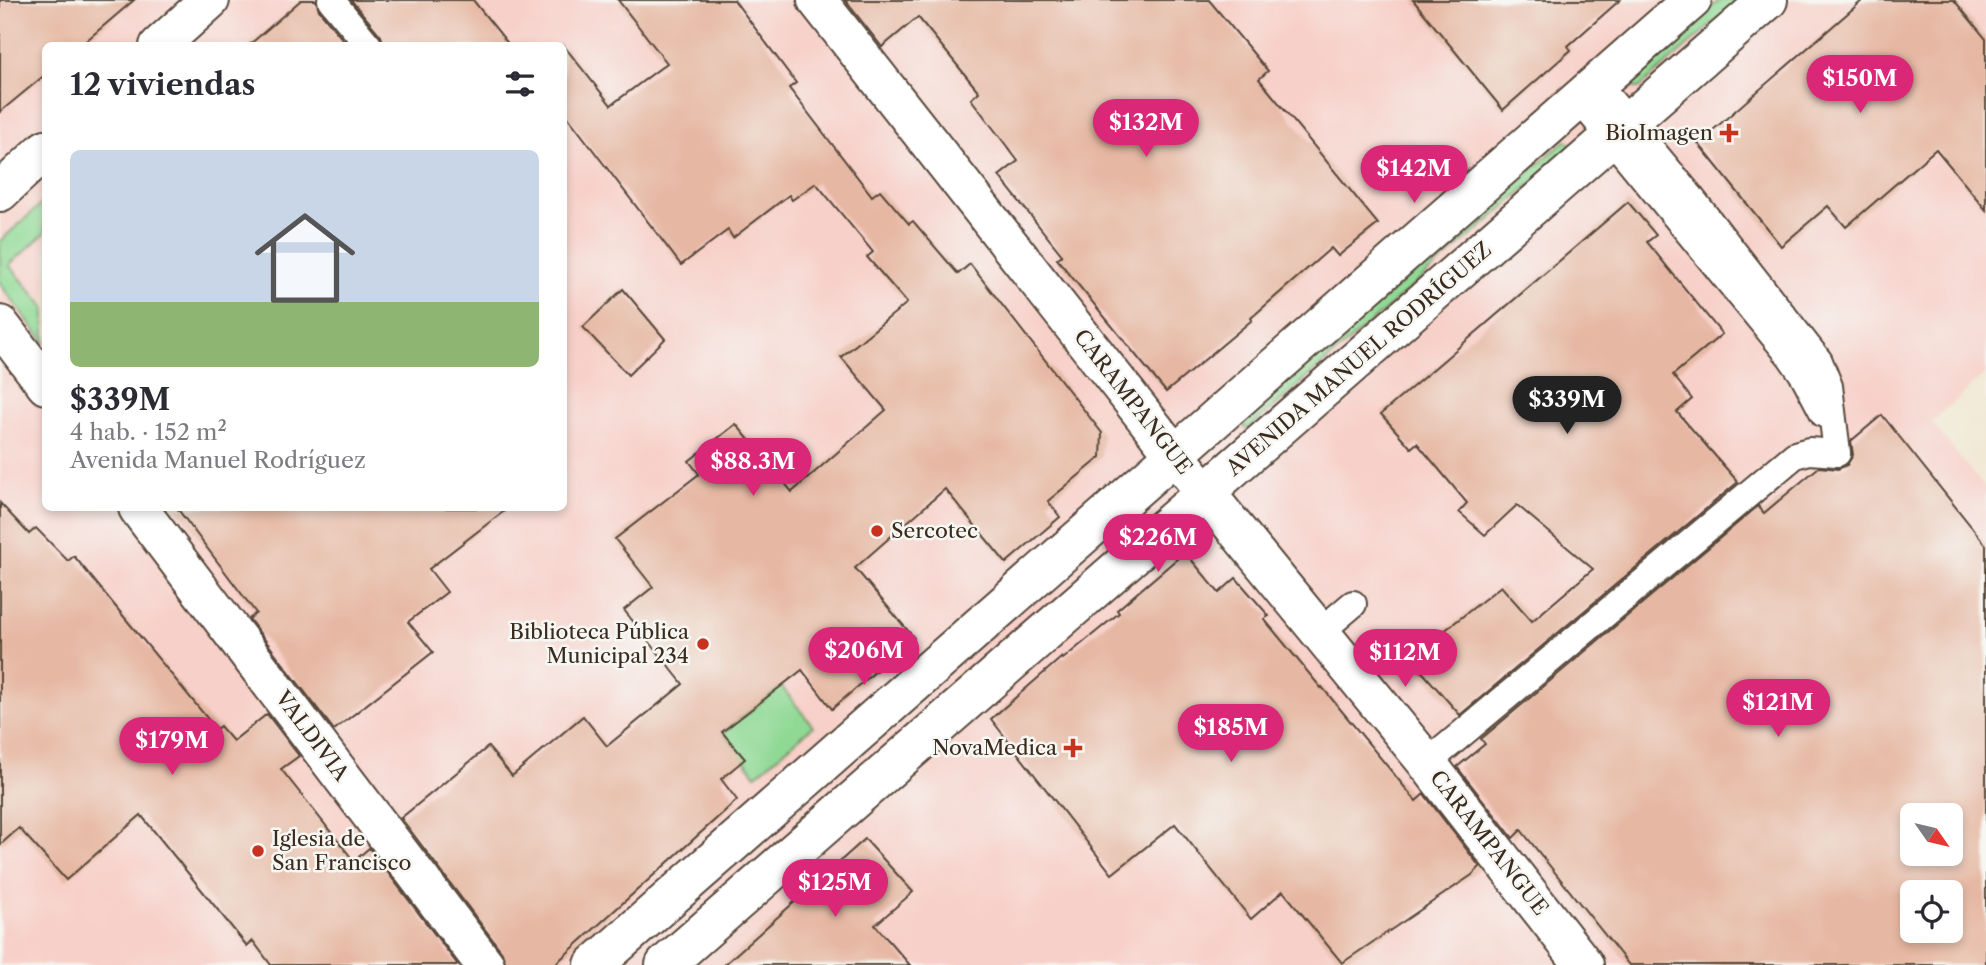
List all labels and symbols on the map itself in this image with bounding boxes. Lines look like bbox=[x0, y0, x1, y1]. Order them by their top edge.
pin: $150M bbox=[1811, 55, 1909, 115]
pin: $132M bbox=[1097, 100, 1195, 159]
place label: BioImagen bbox=[1605, 120, 1713, 145]
marker: BioImagen bbox=[1719, 123, 1739, 143]
pin: $142M bbox=[1365, 146, 1463, 205]
street label: AVENIDA MANUEL RODRÍGUEZ bbox=[1220, 237, 1496, 481]
street label: CARAMPANGUE bbox=[1069, 324, 1198, 479]
pin: $339M bbox=[1518, 376, 1616, 436]
pin: $88.3M bbox=[696, 438, 810, 498]
pin: $226M bbox=[1109, 514, 1207, 574]
place label: Sercotec bbox=[891, 518, 978, 543]
marker: Sercotec bbox=[869, 523, 885, 539]
place label: Biblioteca Pública Municipal 234 bbox=[509, 619, 690, 668]
pin: $206M bbox=[815, 628, 913, 687]
pin: $112M bbox=[1356, 630, 1454, 689]
marker: Biblioteca Pública Municipal 234 bbox=[695, 636, 711, 652]
pin: $121M bbox=[1729, 680, 1827, 739]
street label: VALDIVIA bbox=[270, 685, 355, 786]
pin: $185M bbox=[1182, 704, 1280, 764]
pin: $179M bbox=[123, 718, 221, 777]
place label: NovaMedica bbox=[932, 735, 1058, 760]
marker: NovaMedica bbox=[1063, 738, 1083, 758]
street label: CARAMPANGUE bbox=[1425, 765, 1554, 920]
north arrow bbox=[1900, 803, 1964, 866]
place label: Iglesia de San Francisco bbox=[272, 826, 411, 875]
marker: Iglesia de San Francisco bbox=[250, 843, 266, 859]
pin: $125M bbox=[786, 860, 884, 919]

